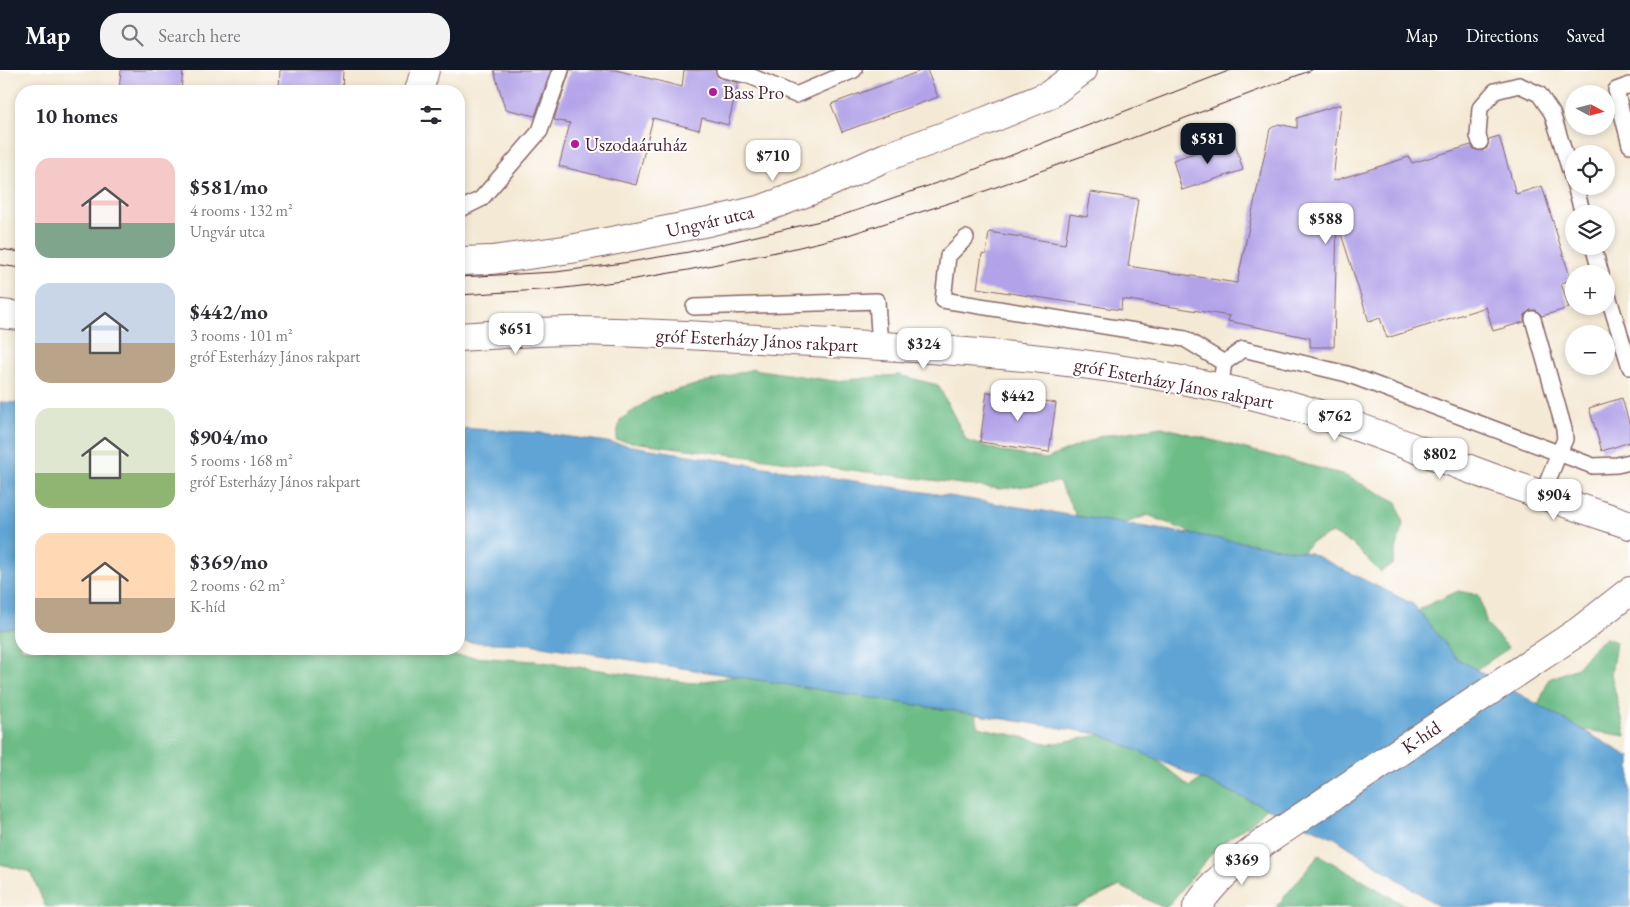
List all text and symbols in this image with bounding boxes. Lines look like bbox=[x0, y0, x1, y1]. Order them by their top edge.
search box bbox=[100, 13, 450, 58]
text: Map bbox=[25, 20, 70, 51]
icon: search bbox=[118, 21, 146, 49]
text: Search here bbox=[158, 23, 241, 48]
text: Map bbox=[1406, 24, 1438, 47]
text: Directions bbox=[1466, 24, 1538, 47]
text: Saved bbox=[1566, 24, 1605, 47]
place label: Bass Pro bbox=[723, 80, 784, 105]
north arrow bbox=[1565, 85, 1615, 135]
map controls bbox=[1565, 85, 1615, 375]
marker: Bass Pro bbox=[707, 86, 719, 98]
icon: filters bbox=[417, 101, 445, 129]
text: 10 homes bbox=[35, 102, 118, 129]
pin: $581 bbox=[1178, 122, 1238, 165]
text: $581 bbox=[1192, 128, 1224, 149]
place label: Uszodaáruház bbox=[585, 132, 688, 157]
marker: Uszodaáruház bbox=[569, 138, 581, 150]
pin: $710 bbox=[743, 140, 803, 182]
text: $710 bbox=[757, 145, 789, 166]
button: locate bbox=[1565, 145, 1615, 195]
text: $581/mo bbox=[190, 173, 268, 200]
icon: home bbox=[75, 178, 135, 238]
street label: Ungvár utca bbox=[664, 199, 757, 243]
text: 4 rooms · 132 m² bbox=[190, 200, 293, 221]
pin: $588 bbox=[1296, 202, 1356, 245]
button: layers bbox=[1565, 205, 1615, 255]
text: $588 bbox=[1310, 208, 1342, 229]
text: Ungvár utca bbox=[190, 221, 265, 242]
button: + bbox=[1565, 265, 1615, 315]
text: $442/mo bbox=[190, 298, 268, 325]
icon: home bbox=[75, 303, 135, 363]
pin: $651 bbox=[486, 312, 546, 355]
text: $651 bbox=[500, 318, 532, 339]
street label: gróf Esterházy János rakpart bbox=[655, 322, 859, 358]
text: 3 rooms · 101 m² bbox=[190, 325, 293, 346]
button: − bbox=[1565, 325, 1615, 375]
pin: $324 bbox=[894, 328, 954, 370]
text: $324 bbox=[908, 333, 940, 354]
text: gróf Esterházy János rakpart bbox=[190, 346, 360, 367]
street label: gróf Esterházy János rakpart bbox=[1072, 351, 1276, 415]
pin: $442 bbox=[988, 380, 1048, 422]
text: $442 bbox=[1002, 385, 1034, 406]
pin: $762 bbox=[1305, 400, 1365, 442]
text: $762 bbox=[1319, 405, 1351, 426]
text: $904/mo bbox=[190, 423, 268, 450]
icon: home bbox=[75, 428, 135, 488]
pin: $802 bbox=[1410, 438, 1470, 480]
text: $802 bbox=[1424, 443, 1456, 464]
text: 5 rooms · 168 m² bbox=[190, 450, 293, 471]
text: gróf Esterházy János rakpart bbox=[190, 471, 360, 492]
pin: $904 bbox=[1524, 478, 1584, 521]
text: $904 bbox=[1538, 484, 1570, 505]
text: $369/mo bbox=[190, 548, 268, 575]
icon: home bbox=[75, 553, 135, 613]
text: 2 rooms · 62 m² bbox=[190, 575, 285, 596]
text: K-híd bbox=[190, 596, 226, 617]
street label: K-híd bbox=[1397, 715, 1446, 759]
pin: $369 bbox=[1212, 844, 1272, 886]
text: $369 bbox=[1226, 849, 1258, 870]

